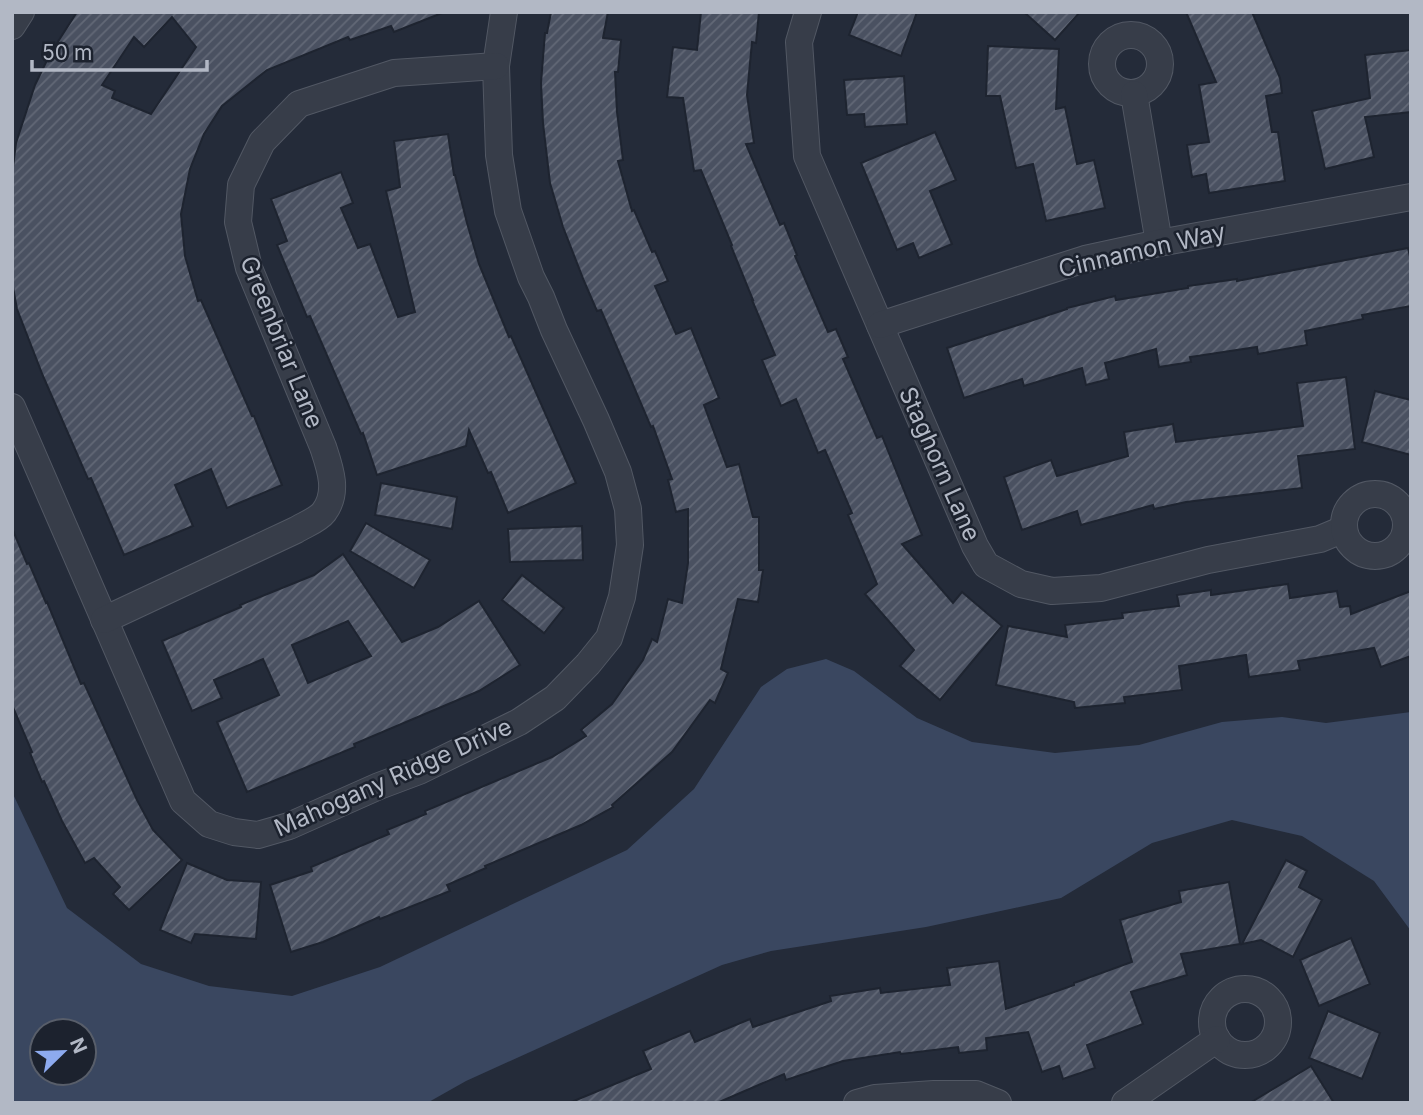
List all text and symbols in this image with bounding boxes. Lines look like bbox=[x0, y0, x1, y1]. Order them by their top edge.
scale bar bbox=[32, 28, 206, 72]
text: 50 m bbox=[42, 40, 92, 65]
street label: Cinnamon Way bbox=[1056, 217, 1228, 283]
street label: Greenbriar Lane bbox=[234, 252, 330, 432]
street label: Staghorn Lane bbox=[893, 382, 987, 546]
street label: Mahogany Ridge Drive bbox=[270, 711, 516, 843]
north arrow bbox=[28, 1017, 98, 1087]
text: N bbox=[65, 1034, 92, 1057]

